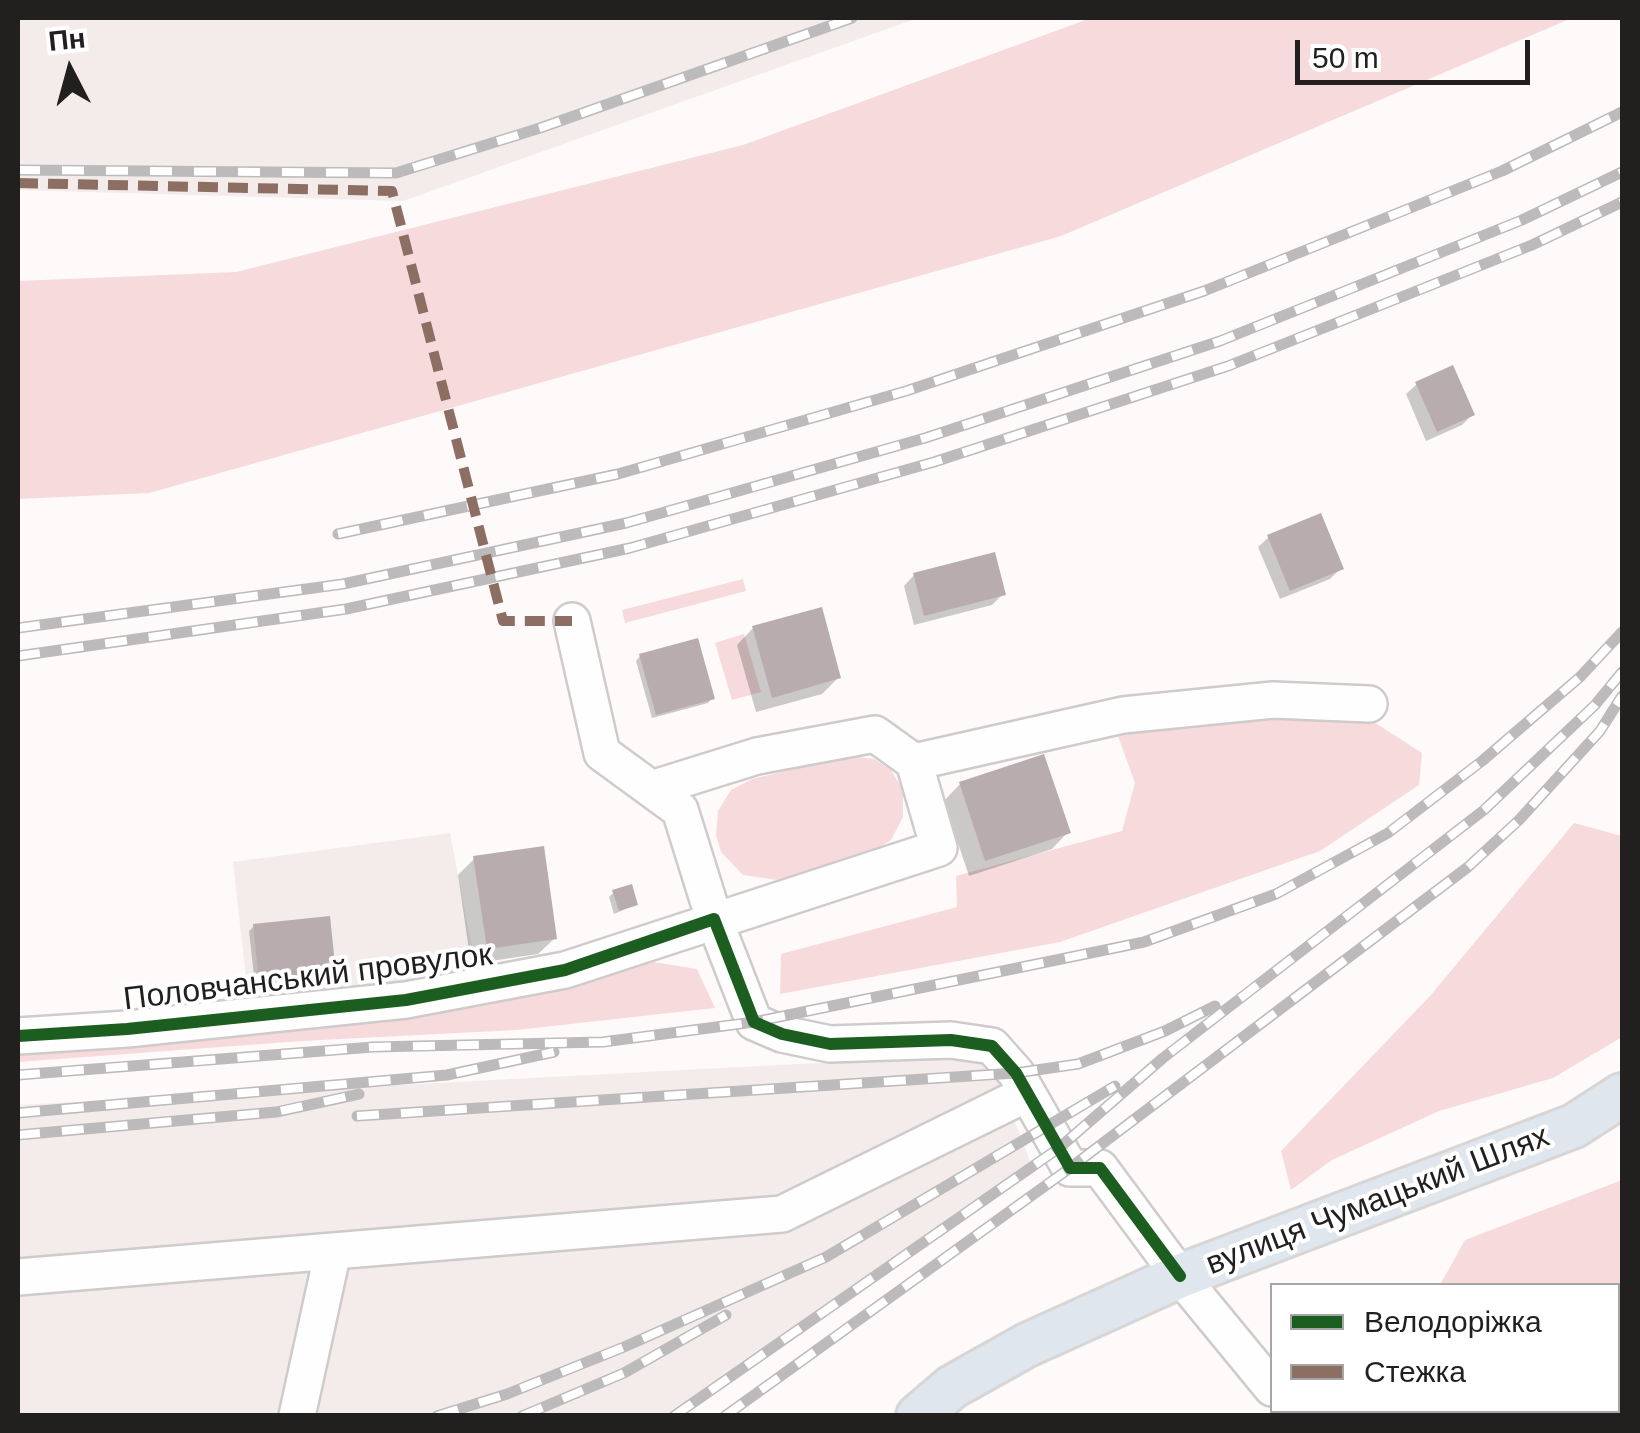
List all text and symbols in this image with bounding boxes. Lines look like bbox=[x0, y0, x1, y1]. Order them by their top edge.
north arrow bbox=[20, 20, 120, 120]
scale bar bbox=[1300, 20, 1535, 82]
text: Пн bbox=[47, 22, 87, 57]
text: 50 m bbox=[1312, 41, 1379, 74]
street label: Половчанський провулок bbox=[121, 936, 495, 1020]
street label: вулиця Чумацький Шлях bbox=[1201, 1118, 1555, 1284]
legend bbox=[1270, 1283, 1620, 1413]
text: Велодоріжка bbox=[1364, 1305, 1542, 1338]
text: Стежка bbox=[1364, 1355, 1466, 1388]

